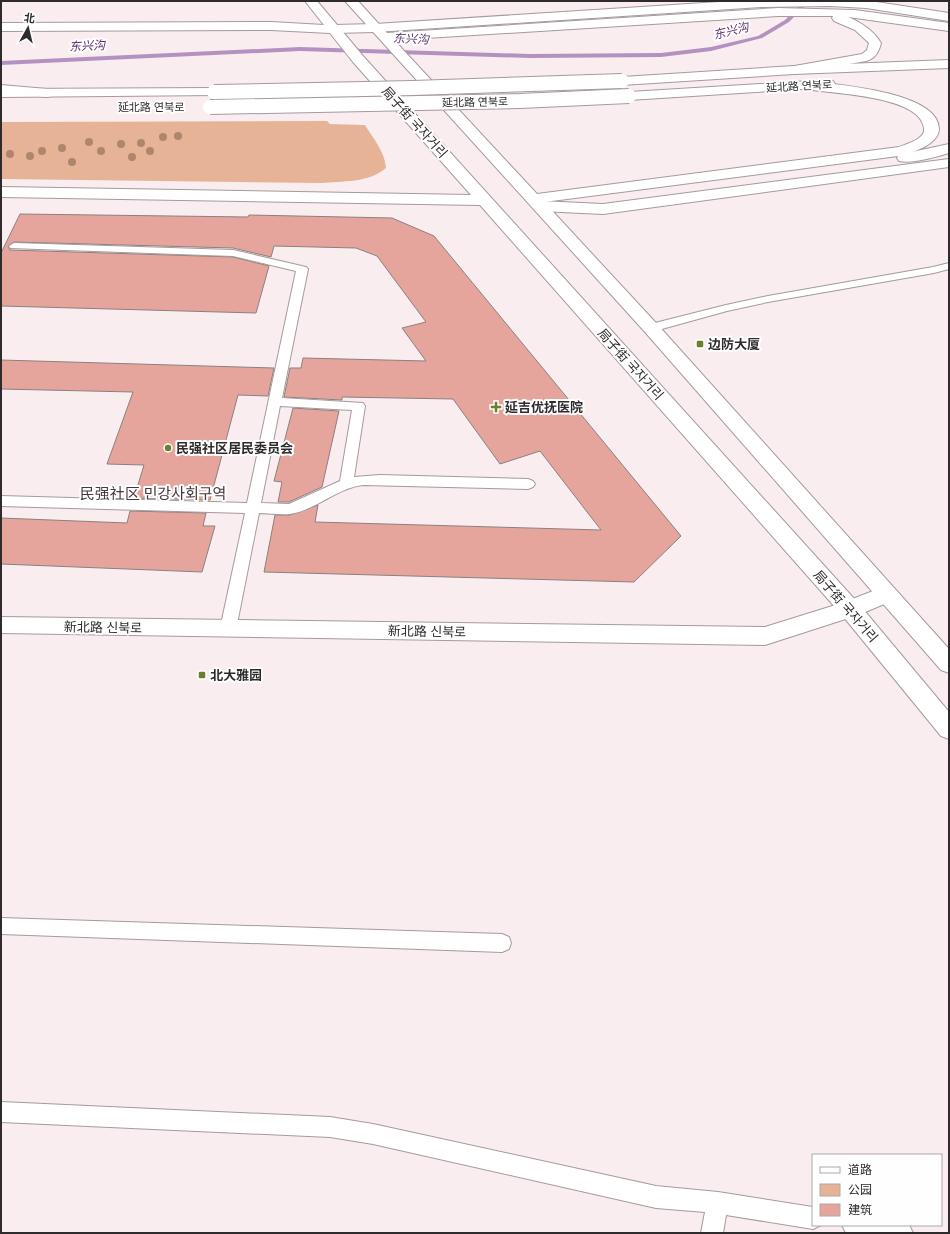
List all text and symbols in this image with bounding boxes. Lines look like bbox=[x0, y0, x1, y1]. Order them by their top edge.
north arrow bbox=[8, 8, 48, 48]
text: 北 bbox=[23, 11, 36, 26]
water label: 东兴沟 bbox=[712, 19, 752, 42]
water label: 东兴沟 bbox=[393, 31, 431, 47]
water label: 东兴沟 bbox=[69, 38, 107, 54]
street label: 延北路 연북로 bbox=[766, 78, 832, 95]
street label: 局子街 국자거리 bbox=[378, 84, 450, 162]
street label: 延北路 연북로 bbox=[442, 95, 508, 110]
street label: 延北路 연북로 bbox=[118, 101, 184, 114]
street label: 局子街 국자거리 bbox=[594, 326, 666, 404]
place label: 边防大厦 bbox=[708, 337, 760, 353]
marker: 边防大厦 bbox=[695, 339, 705, 349]
place label: 延吉优抚医院 bbox=[505, 400, 583, 416]
marker: 延吉优抚医院 bbox=[490, 401, 502, 413]
place label: 民强社区居民委员会 bbox=[176, 441, 293, 457]
marker: 民强社区居民委员会 bbox=[163, 443, 173, 453]
district label: 民强社区 민강사회구역 bbox=[80, 485, 226, 503]
street label: 局子街 국자거리 bbox=[810, 567, 881, 646]
street label: 新北路 신북로 bbox=[64, 619, 142, 637]
street label: 新北路 신북로 bbox=[388, 623, 466, 641]
place label: 北大雅园 bbox=[210, 668, 262, 684]
marker: 北大雅园 bbox=[197, 670, 207, 680]
legend bbox=[812, 1154, 942, 1226]
text: 道路 bbox=[848, 1163, 872, 1177]
text: 公园 bbox=[848, 1183, 872, 1197]
text: 建筑 bbox=[848, 1203, 872, 1217]

